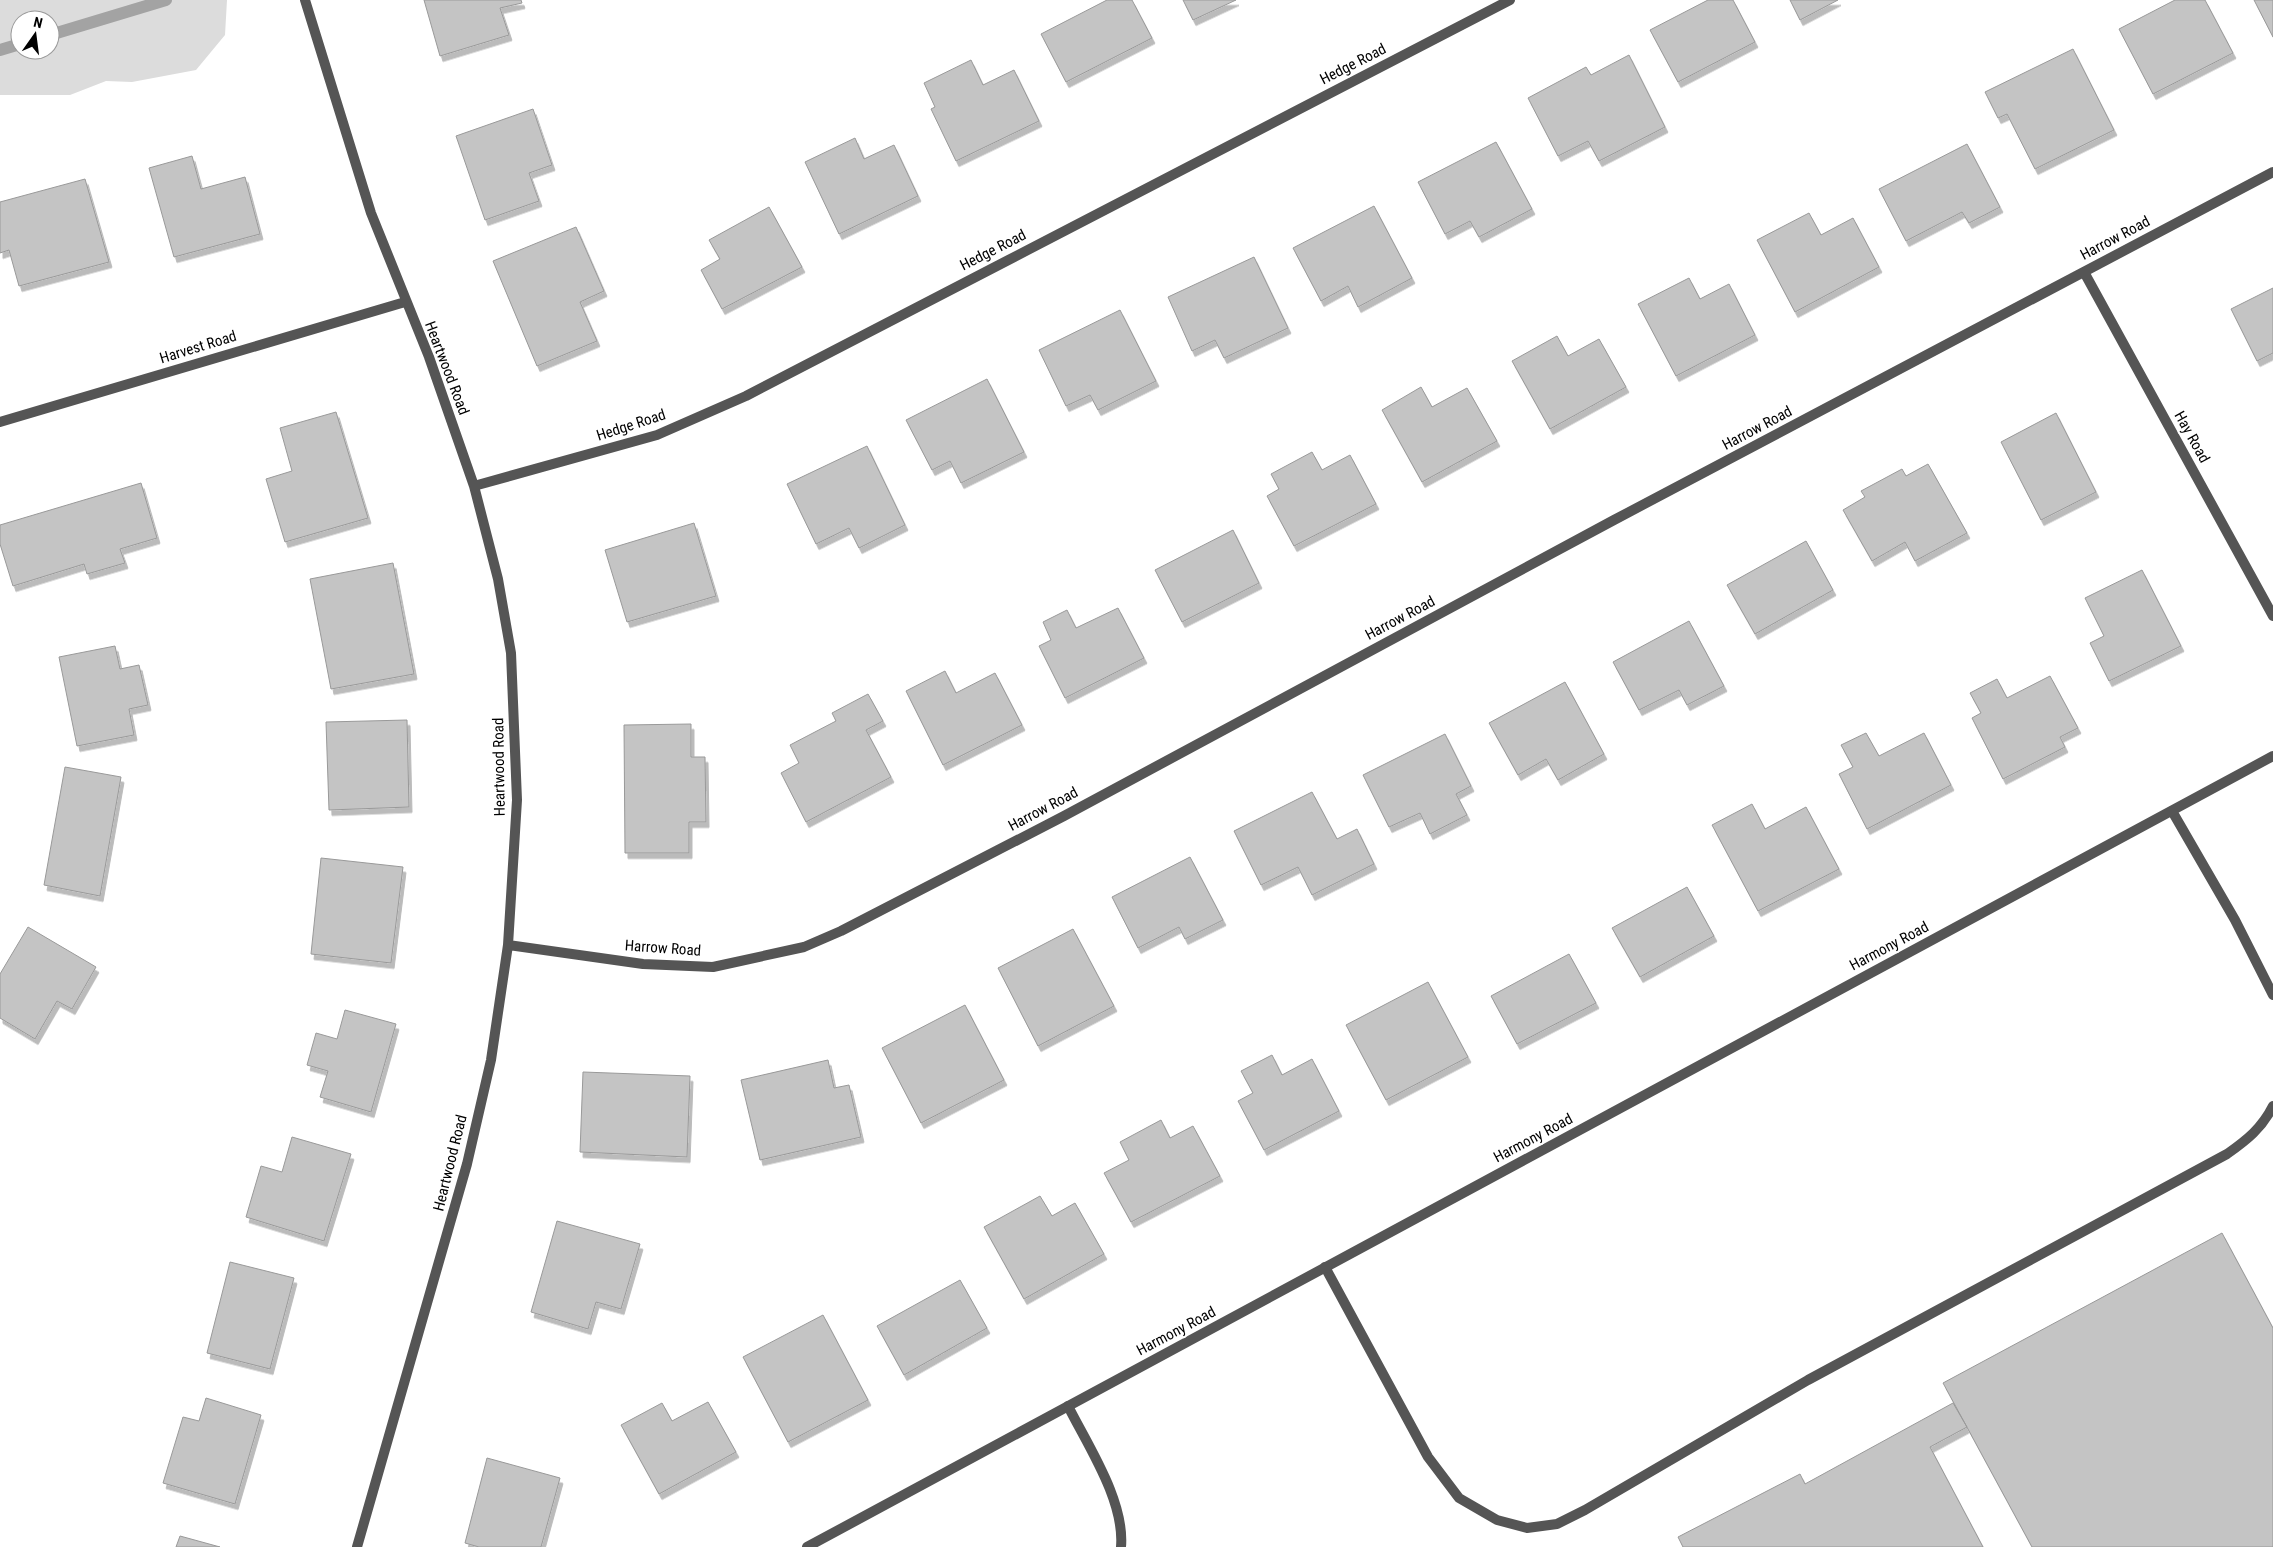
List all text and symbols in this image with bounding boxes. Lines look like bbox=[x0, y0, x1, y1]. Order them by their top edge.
north arrow bbox=[10, 10, 60, 60]
text: N bbox=[32, 14, 44, 31]
street label: Hedge Road bbox=[1317, 40, 1389, 88]
street label: Harrow Road bbox=[2077, 212, 2153, 264]
street label: Hedge Road bbox=[957, 226, 1029, 274]
street label: Heartwood Road bbox=[421, 319, 473, 417]
street label: Harvest Road bbox=[157, 327, 239, 367]
street label: Harrow Road bbox=[1719, 402, 1795, 454]
street label: Hedge Road bbox=[594, 405, 668, 445]
street label: Hay Road bbox=[2171, 408, 2213, 466]
street label: Harrow Road bbox=[1362, 592, 1438, 644]
street label: Heartwood Road bbox=[489, 717, 509, 817]
street label: Harrow Road bbox=[1005, 783, 1081, 835]
street label: Harmony Road bbox=[1846, 918, 1932, 974]
street label: Harrow Road bbox=[624, 936, 702, 960]
street label: Harmony Road bbox=[1490, 1110, 1576, 1166]
street label: Heartwood Road bbox=[429, 1113, 471, 1213]
street label: Harmony Road bbox=[1133, 1303, 1219, 1359]

